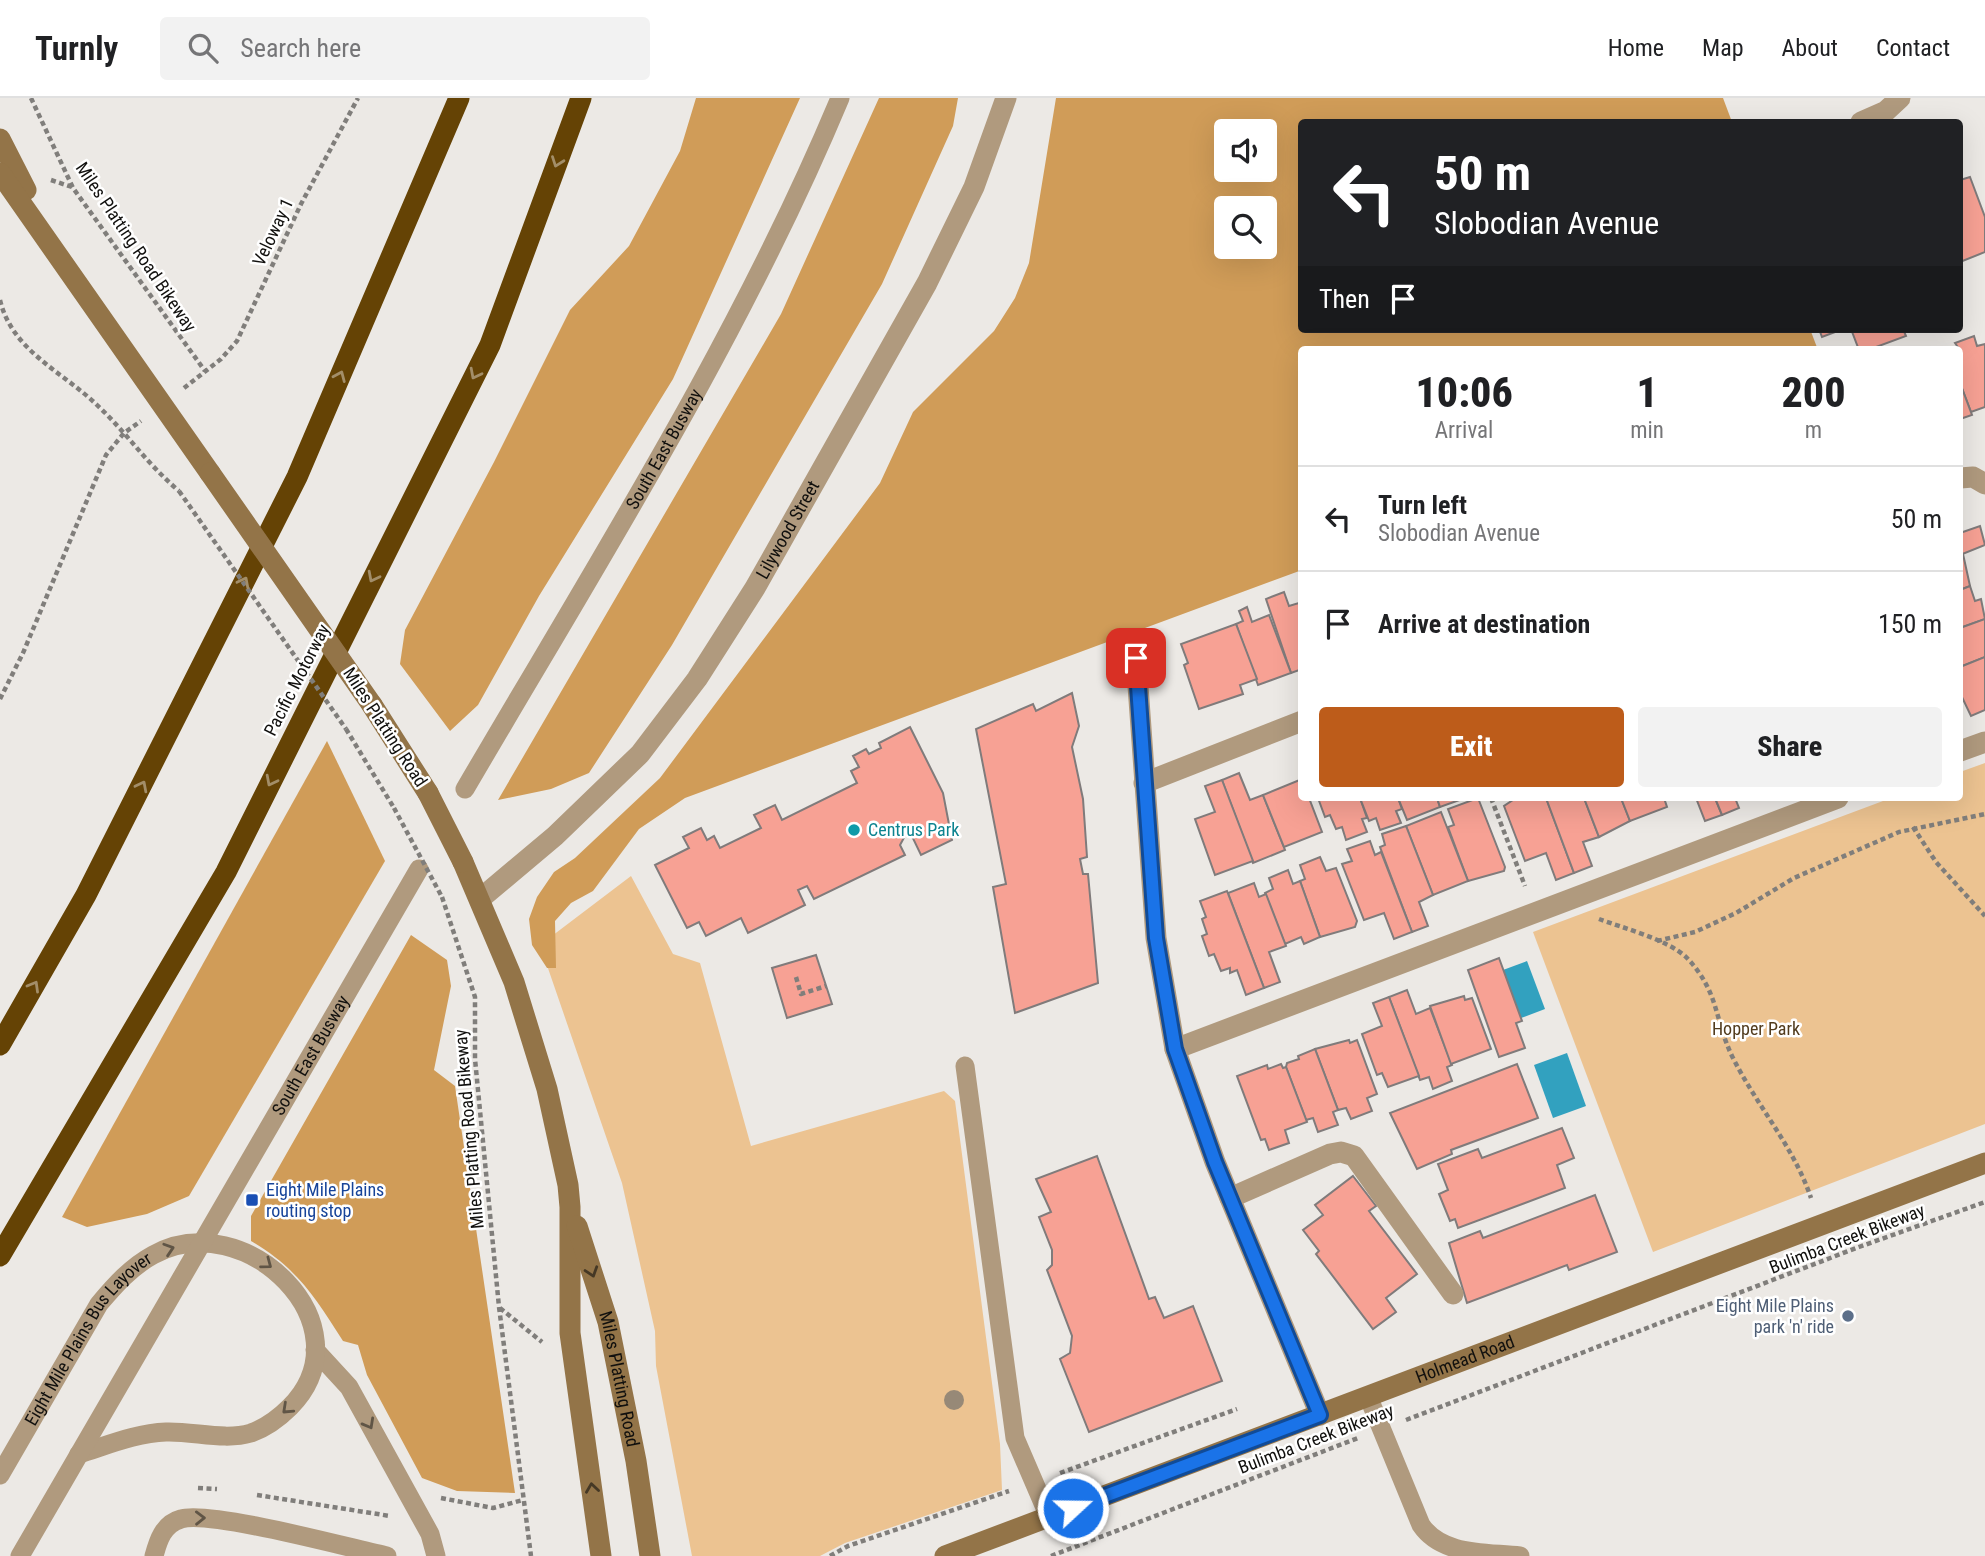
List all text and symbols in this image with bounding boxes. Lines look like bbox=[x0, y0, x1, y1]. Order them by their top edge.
search box bbox=[160, 17, 650, 80]
text: Turnly bbox=[35, 29, 118, 68]
icon: search bbox=[184, 29, 222, 67]
text: Search here bbox=[240, 33, 361, 63]
text: Home bbox=[1608, 34, 1664, 62]
text: Map bbox=[1702, 34, 1744, 62]
text: About bbox=[1782, 34, 1838, 62]
text: Contact bbox=[1876, 34, 1950, 62]
map controls bbox=[1214, 119, 1277, 259]
button: sound bbox=[1214, 119, 1277, 182]
text: 50 m bbox=[1434, 145, 1531, 202]
icon: left bbox=[1319, 147, 1410, 238]
one-way arrow bbox=[552, 155, 566, 167]
street label: Miles Platting Road Bikeway bbox=[72, 158, 201, 336]
street label: Veloway 1 bbox=[248, 195, 297, 269]
button: search bbox=[1214, 196, 1277, 259]
text: Slobodian Avenue bbox=[1434, 204, 1659, 242]
icon: arrive bbox=[1384, 280, 1422, 318]
text: Then bbox=[1319, 284, 1370, 314]
one-way arrow bbox=[469, 367, 483, 379]
text: 10:06 bbox=[1415, 368, 1513, 417]
text: 1 bbox=[1636, 368, 1658, 417]
text: 200 bbox=[1781, 368, 1846, 417]
one-way arrow bbox=[332, 371, 346, 383]
street label: South East Busway bbox=[621, 384, 706, 513]
text: Arrival bbox=[1435, 417, 1493, 444]
text: min bbox=[1630, 417, 1664, 444]
text: m bbox=[1805, 417, 1822, 444]
street label: Lilywood Street bbox=[751, 477, 823, 582]
text: Turn left bbox=[1378, 490, 1467, 520]
icon: left bbox=[1319, 500, 1357, 538]
text: 50 m bbox=[1891, 504, 1942, 534]
text: Slobodian Avenue bbox=[1378, 520, 1540, 547]
one-way arrow bbox=[368, 570, 382, 582]
one-way arrow bbox=[236, 577, 250, 589]
icon: arrive bbox=[1319, 605, 1357, 643]
text: Arrive at destination bbox=[1378, 609, 1590, 639]
text: 150 m bbox=[1878, 609, 1942, 639]
street label: Pacific Motorway bbox=[259, 620, 334, 739]
pin bbox=[1106, 628, 1166, 688]
icon: arrive bbox=[1117, 639, 1155, 677]
street label: Miles Platting Road bbox=[339, 663, 432, 790]
button: Exit bbox=[1319, 707, 1624, 787]
button: Share bbox=[1638, 707, 1942, 787]
one-way arrow bbox=[266, 774, 280, 786]
one-way arrow bbox=[133, 780, 147, 793]
place label: Centrus Park bbox=[868, 819, 959, 840]
marker: Centrus Park bbox=[846, 822, 862, 838]
one-way arrow bbox=[26, 980, 39, 993]
street label: South East Busway bbox=[267, 991, 354, 1119]
park label: Hopper Park bbox=[1712, 1018, 1800, 1039]
street label: Miles Platting Road Bikeway bbox=[449, 1028, 488, 1230]
place label: Eight Mile Plains routing stop bbox=[266, 1179, 384, 1221]
marker: Eight Mile Plains routing stop bbox=[244, 1192, 260, 1208]
street label: Bulimba Creek Bikeway bbox=[1766, 1199, 1928, 1278]
one-way arrow bbox=[163, 1243, 175, 1257]
street label: Eight Mile Plains Bus Layover bbox=[20, 1247, 155, 1429]
one-way arrow bbox=[259, 1256, 272, 1268]
one-way arrow bbox=[583, 1266, 598, 1278]
place label: Eight Mile Plains park 'n' ride bbox=[1716, 1295, 1834, 1337]
street label: Miles Platting Road bbox=[595, 1308, 644, 1449]
marker: Eight Mile Plains park 'n' ride bbox=[1840, 1308, 1856, 1324]
street label: Holmead Road bbox=[1412, 1331, 1517, 1387]
street label: Bulimba Creek Bikeway bbox=[1235, 1399, 1397, 1478]
one-way arrow bbox=[282, 1401, 295, 1414]
one-way arrow bbox=[361, 1417, 374, 1429]
position arrow bbox=[1036, 1471, 1110, 1545]
one-way arrow bbox=[585, 1483, 600, 1494]
one-way arrow bbox=[195, 1511, 206, 1526]

